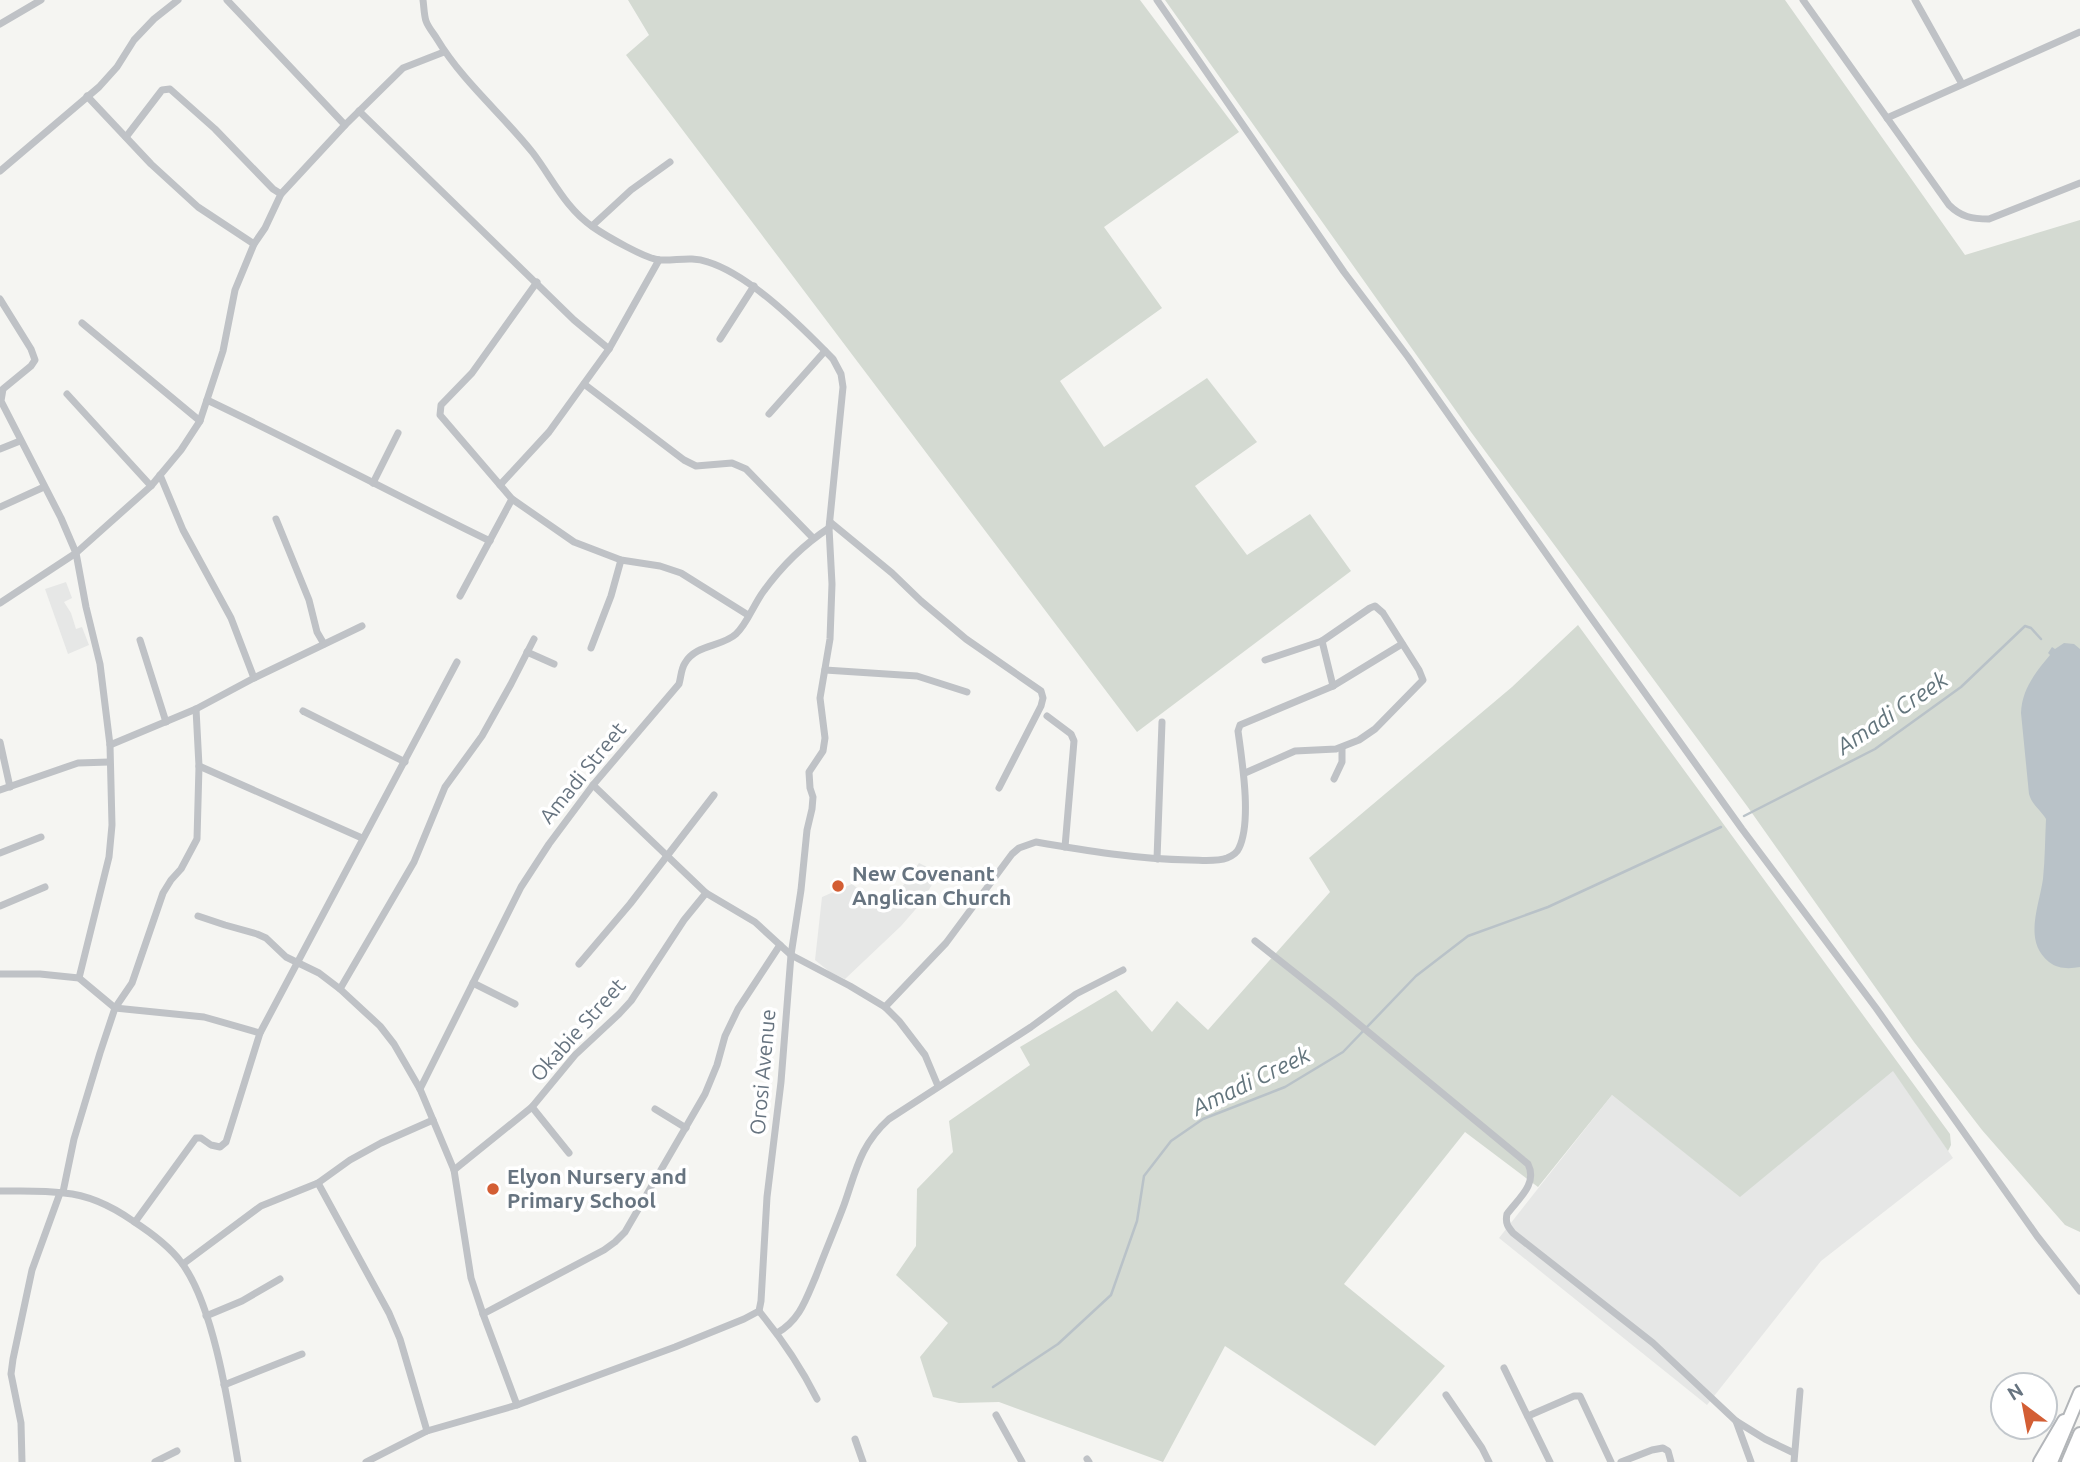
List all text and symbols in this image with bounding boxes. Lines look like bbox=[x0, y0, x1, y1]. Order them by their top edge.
water label: Amadi Creek bbox=[1831, 666, 1952, 759]
street label: Amadi Street bbox=[534, 717, 630, 828]
place label: New Covenant Anglican Church bbox=[852, 861, 1011, 909]
marker: New Covenant Anglican Church bbox=[830, 878, 846, 894]
street label: Okabie Street bbox=[525, 973, 630, 1086]
street label: Orosi Avenue bbox=[745, 1008, 779, 1136]
water label: Amadi Creek bbox=[1187, 1041, 1314, 1120]
place label: Elyon Nursery and Primary School bbox=[507, 1164, 687, 1212]
marker: Elyon Nursery and Primary School bbox=[485, 1181, 501, 1197]
north arrow bbox=[1989, 1371, 2059, 1441]
text: N bbox=[2003, 1378, 2027, 1405]

